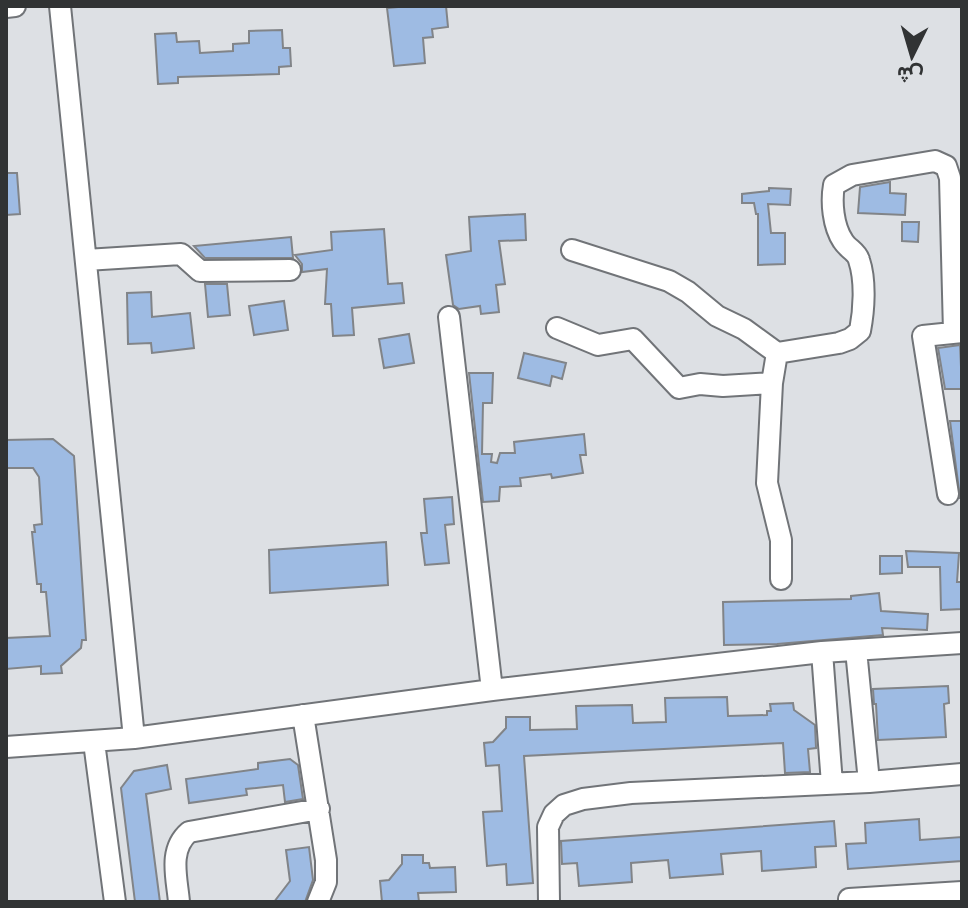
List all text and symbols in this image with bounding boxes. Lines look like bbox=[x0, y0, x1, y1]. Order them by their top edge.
north arrow bbox=[872, 16, 952, 96]
text: ش bbox=[896, 59, 925, 91]

